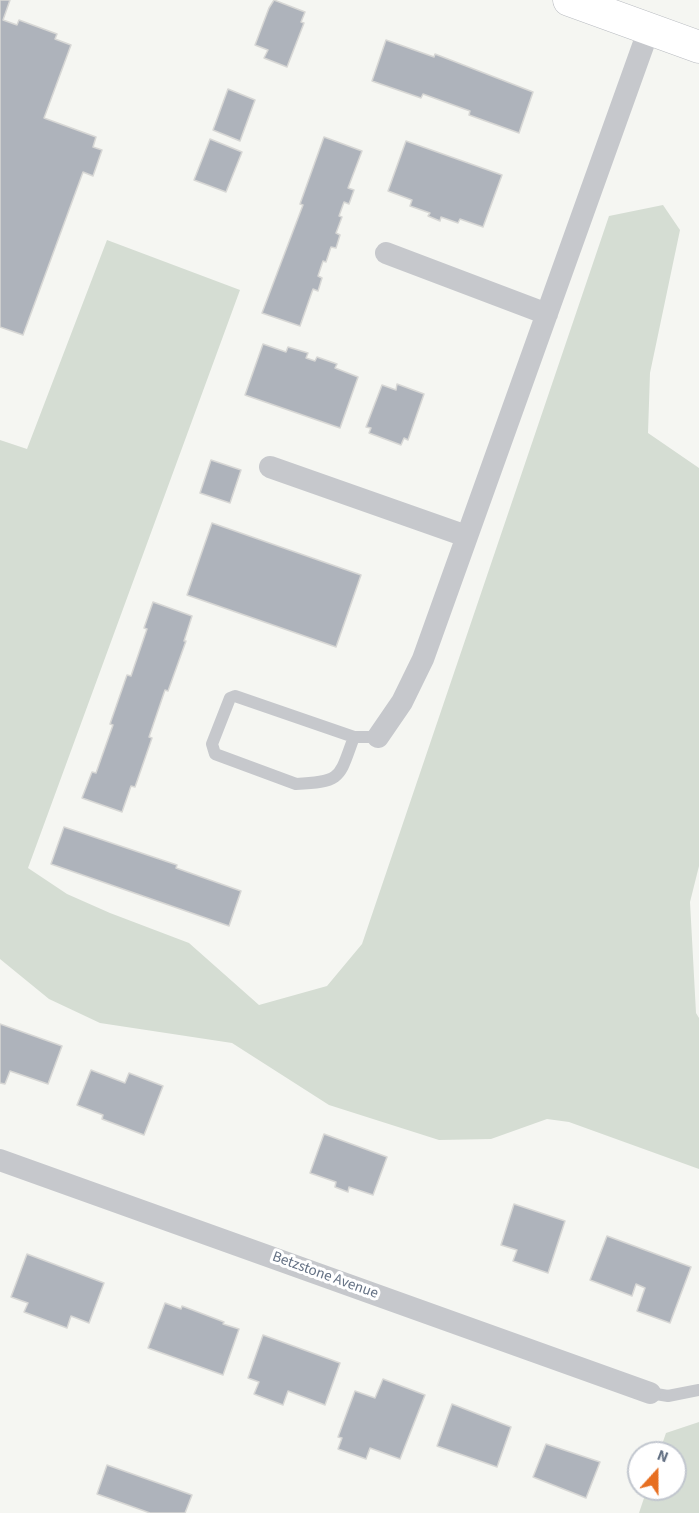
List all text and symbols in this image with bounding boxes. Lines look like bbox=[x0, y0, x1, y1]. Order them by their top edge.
street label: Betzstone Avenue bbox=[270, 1248, 380, 1304]
north arrow bbox=[627, 1441, 687, 1501]
text: N bbox=[654, 1444, 672, 1468]

